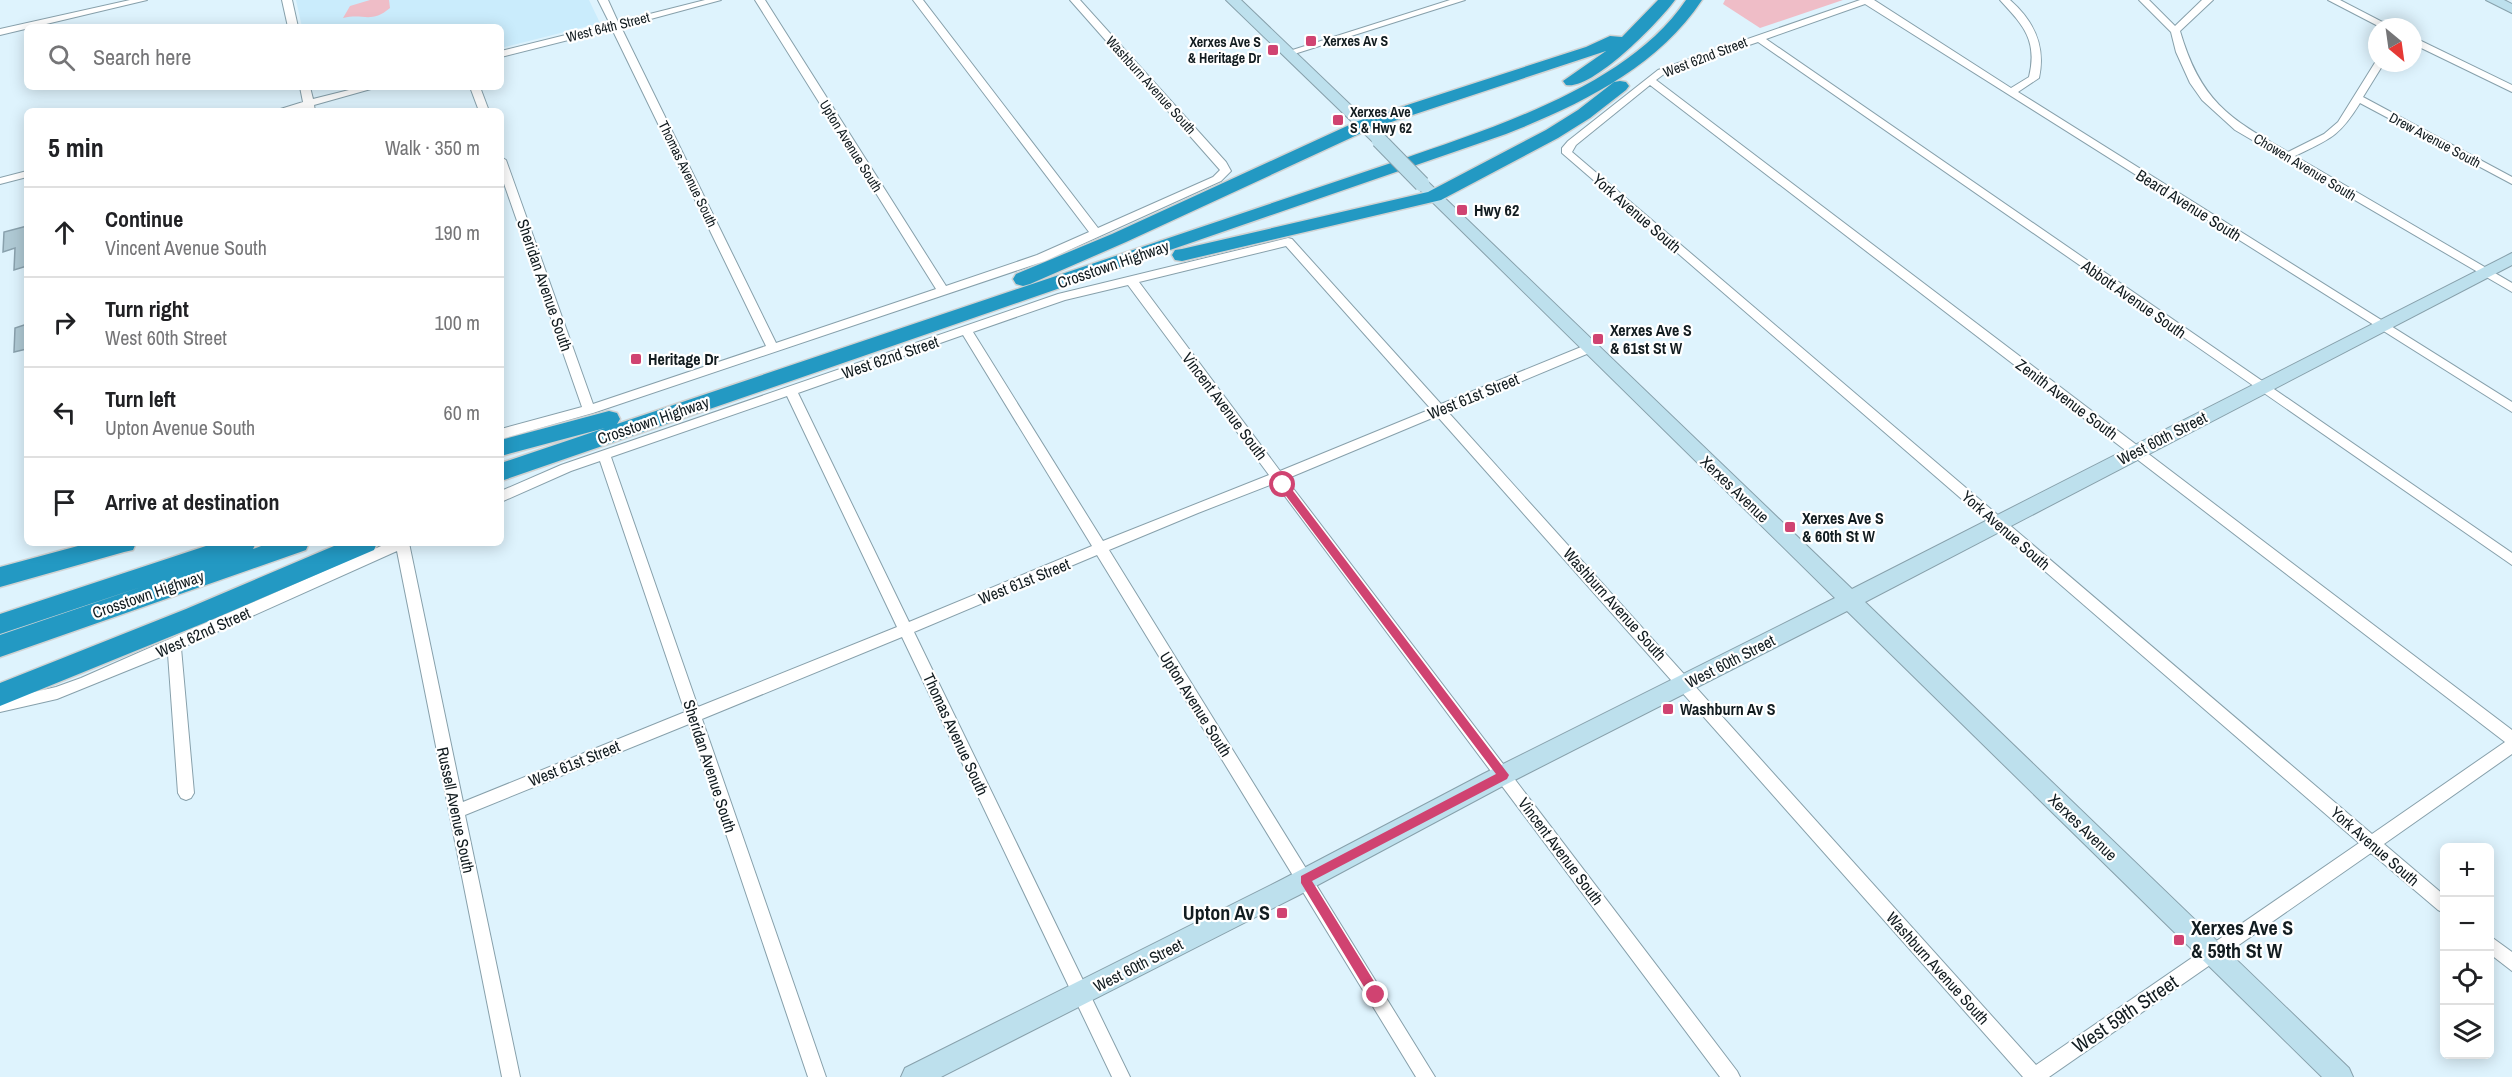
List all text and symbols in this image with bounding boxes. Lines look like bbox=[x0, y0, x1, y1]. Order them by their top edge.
street label: West 64th Street bbox=[564, 8, 652, 46]
north arrow bbox=[2368, 18, 2422, 72]
search box bbox=[24, 24, 504, 90]
street label: Washburn Avenue South bbox=[1102, 32, 1200, 138]
place label: Xerxes Av S bbox=[1323, 32, 1388, 50]
place label: Xerxes Ave S & Heritage Dr bbox=[1188, 33, 1262, 67]
street label: West 62nd Street bbox=[1660, 33, 1750, 81]
marker: Xerxes Av S bbox=[1304, 34, 1318, 48]
icon: search bbox=[45, 41, 78, 74]
text: Search here bbox=[93, 42, 191, 72]
marker: Xerxes Ave S & Heritage Dr bbox=[1266, 43, 1280, 57]
street label: Upton Avenue South bbox=[816, 97, 886, 195]
place label: Xerxes Ave S & Hwy 62 bbox=[1350, 103, 1412, 137]
street label: Drew Avenue South bbox=[2386, 108, 2484, 172]
marker: Xerxes Ave S & Hwy 62 bbox=[1331, 113, 1345, 127]
street label: Thomas Avenue South bbox=[654, 118, 722, 230]
street label: Chowen Avenue South bbox=[2250, 129, 2360, 205]
text: 5 min bbox=[48, 130, 104, 165]
text: Walk · 350 m bbox=[385, 134, 480, 161]
street label: Beard Avenue South bbox=[2132, 164, 2246, 246]
street label: York Avenue South bbox=[1588, 168, 1686, 258]
place label: Hwy 62 bbox=[1474, 199, 1519, 221]
marker: Hwy 62 bbox=[1455, 203, 1469, 217]
text: Continue bbox=[105, 204, 183, 234]
icon: ahead bbox=[48, 216, 81, 249]
street label: Sheridan Avenue South bbox=[512, 216, 578, 354]
text: 190 m bbox=[434, 219, 480, 246]
text: Vincent Avenue South bbox=[105, 234, 267, 261]
street label: Crosstown Highway bbox=[1054, 234, 1172, 293]
street label: Abbott Avenue South bbox=[2076, 254, 2191, 343]
text: Turn right bbox=[105, 294, 189, 324]
icon: right bbox=[48, 306, 81, 339]
text: 100 m bbox=[434, 309, 480, 336]
place label: Xerxes Ave S & 61st St W bbox=[1610, 319, 1692, 359]
text: West 60th Street bbox=[105, 324, 227, 351]
street label: West 62nd Street bbox=[839, 330, 942, 384]
marker: Xerxes Ave S & 61st St W bbox=[1591, 332, 1605, 346]
place label: Heritage Dr bbox=[648, 348, 720, 370]
street label: Vincent Avenue South bbox=[1177, 348, 1273, 464]
marker: Heritage Dr bbox=[629, 352, 643, 366]
street label: Zenith Avenue South bbox=[2012, 353, 2122, 445]
street label: West 61st Street bbox=[1424, 368, 1522, 424]
text: Turn left bbox=[105, 384, 176, 414]
street label: Crosstown Highway bbox=[594, 390, 712, 449]
icon: left bbox=[48, 396, 81, 429]
text: 60 m bbox=[444, 399, 480, 426]
street label: West 60th Street bbox=[2114, 406, 2211, 470]
text: Upton Avenue South bbox=[105, 414, 255, 441]
street label: Xerxes Avenue bbox=[1696, 451, 1774, 527]
route start bbox=[1269, 471, 1295, 497]
street label: York Avenue South bbox=[1957, 485, 2055, 575]
icon: arrive bbox=[48, 486, 81, 519]
text: Arrive at destination bbox=[105, 487, 279, 517]
place label: Xerxes Ave S & 60th St W bbox=[1802, 507, 1884, 547]
marker: Xerxes Ave S & 60th St W bbox=[1783, 520, 1797, 534]
street label: Washburn Avenue South bbox=[1558, 543, 1672, 665]
street label: West 61st Street bbox=[975, 553, 1073, 609]
street label: Crosstown Highway bbox=[89, 564, 207, 623]
street label: West 62nd Street bbox=[152, 601, 254, 663]
street label: West 60th Street bbox=[1682, 629, 1779, 693]
street label: Upton Avenue South bbox=[1155, 647, 1237, 761]
street label: Thomas Avenue South bbox=[918, 669, 994, 799]
street label: Sheridan Avenue South bbox=[678, 697, 742, 835]
place label: Washburn Av S bbox=[1680, 698, 1776, 720]
marker: Washburn Av S bbox=[1661, 702, 1675, 716]
street label: West 61st Street bbox=[525, 735, 623, 791]
street label: Russell Avenue South bbox=[432, 745, 480, 875]
street label: Xerxes Avenue bbox=[2044, 789, 2122, 865]
street label: Vincent Avenue South bbox=[1513, 793, 1609, 909]
street label: York Avenue South bbox=[2326, 801, 2424, 891]
map controls bbox=[2440, 843, 2494, 1059]
button: + bbox=[2440, 843, 2494, 897]
button: − bbox=[2440, 897, 2494, 951]
place label: Upton Av S bbox=[1183, 899, 1270, 926]
marker: Upton Av S bbox=[1275, 906, 1289, 920]
street label: Washburn Avenue South bbox=[1881, 907, 1995, 1029]
place label: Xerxes Ave S & 59th St W bbox=[2191, 914, 2293, 964]
street label: West 60th Street bbox=[1090, 933, 1187, 997]
marker: Xerxes Ave S & 59th St W bbox=[2172, 933, 2186, 947]
button: locate bbox=[2440, 951, 2494, 1005]
street label: West 59th Street bbox=[2067, 968, 2183, 1059]
route end bbox=[1362, 981, 1388, 1007]
button: layers bbox=[2440, 1005, 2494, 1059]

